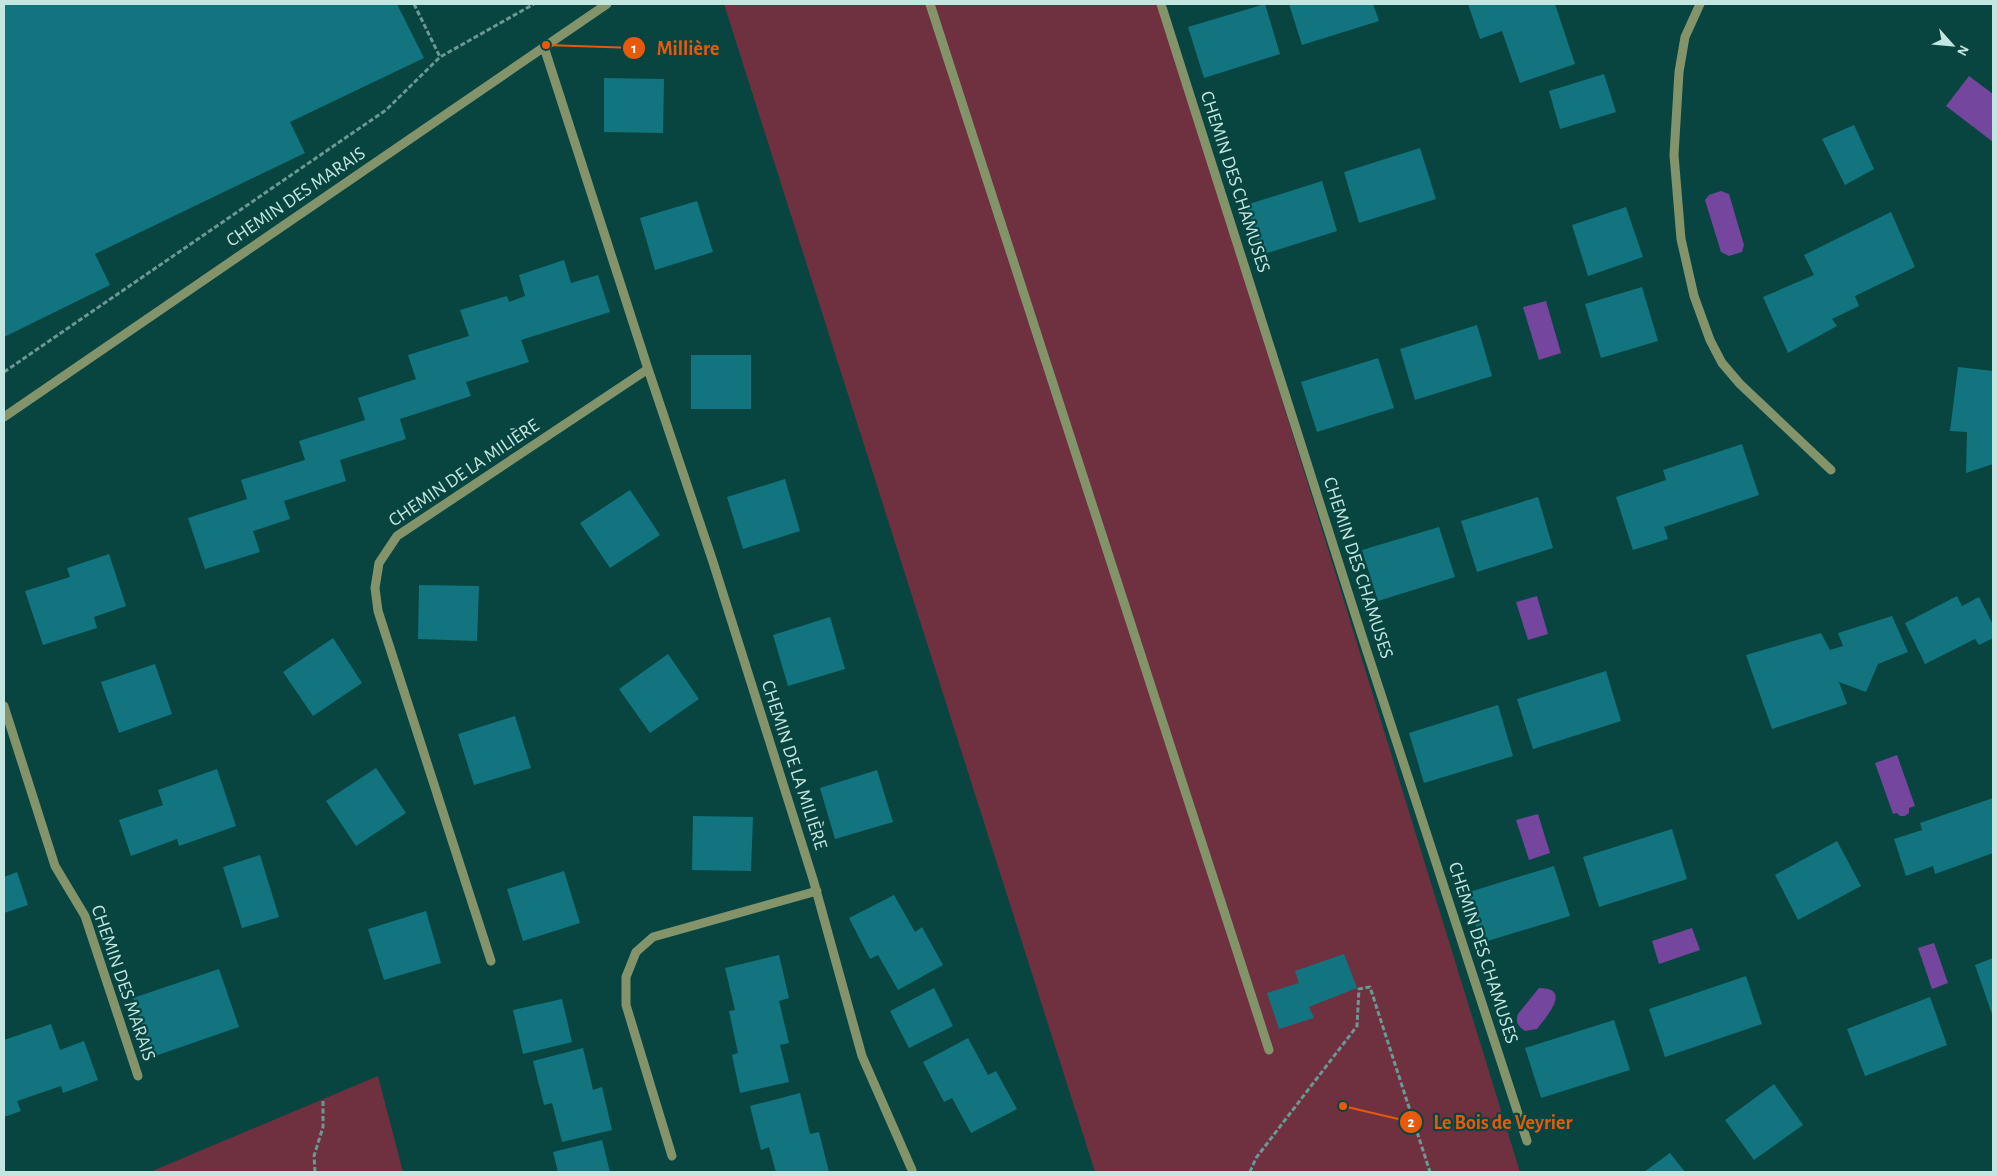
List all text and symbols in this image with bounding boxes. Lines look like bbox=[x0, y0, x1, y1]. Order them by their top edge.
north arrow bbox=[1927, 20, 1977, 70]
callout: Millière bbox=[622, 30, 730, 65]
text: Millière bbox=[657, 39, 719, 59]
text: 1 bbox=[631, 41, 637, 56]
text: N bbox=[1954, 43, 1971, 58]
street label: CHEMIN DES CHAMUSES bbox=[1197, 89, 1273, 275]
street label: CHEMIN DES MARAIS bbox=[223, 143, 369, 251]
street label: CHEMIN DE LA MILIÈRE bbox=[384, 414, 543, 530]
street label: CHEMIN DES CHAMUSES bbox=[1320, 475, 1396, 661]
street label: CHEMIN DE LA MILIÈRE bbox=[758, 677, 832, 852]
street label: CHEMIN DES CHAMUSES bbox=[1445, 860, 1521, 1046]
street label: CHEMIN DES MARAIS bbox=[87, 903, 159, 1063]
callout: Le Bois de Veyrier bbox=[1399, 1105, 1583, 1140]
text: Le Bois de Veyrier bbox=[1434, 1113, 1573, 1133]
text: 2 bbox=[1407, 1115, 1415, 1130]

